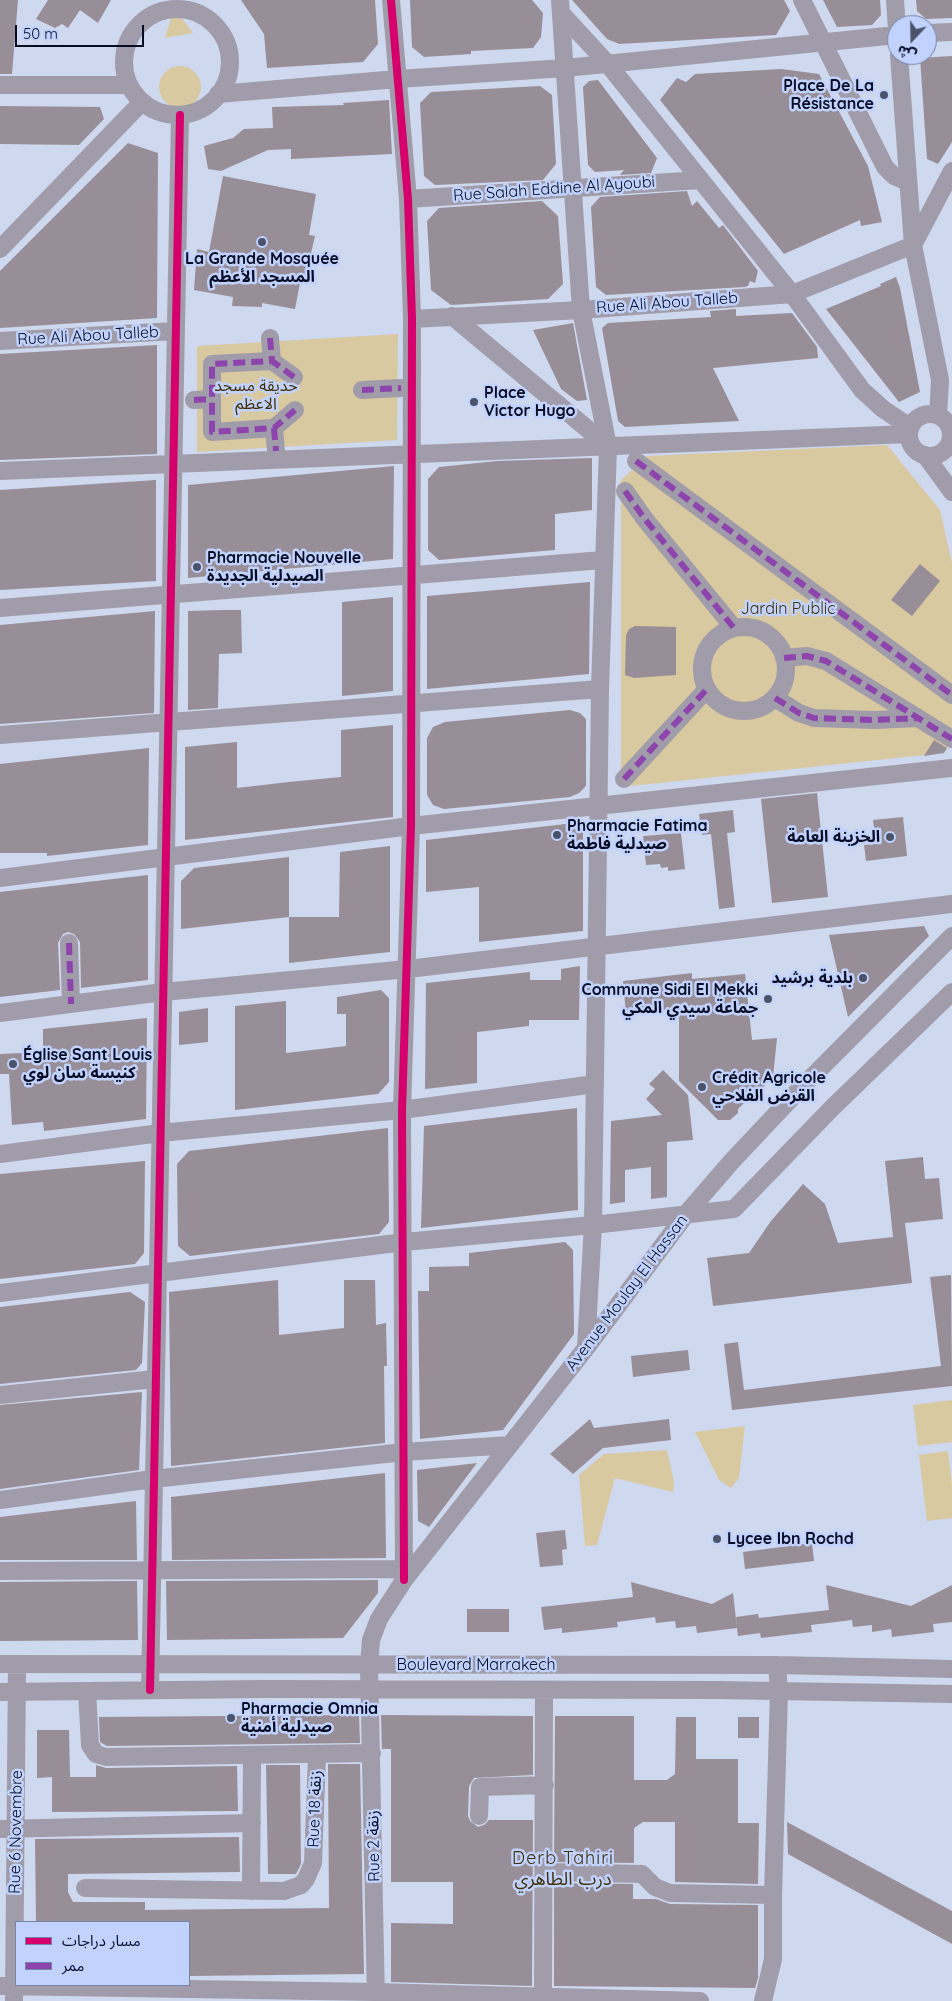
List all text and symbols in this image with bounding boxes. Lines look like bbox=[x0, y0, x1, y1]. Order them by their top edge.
scale bar bbox=[18, 15, 146, 47]
north arrow bbox=[887, 15, 937, 65]
text: 50 m bbox=[23, 24, 58, 43]
text: ش bbox=[895, 41, 919, 65]
place label: Place De La Résistance bbox=[783, 76, 874, 114]
marker: Place De La Résistance bbox=[878, 89, 890, 101]
street label: Rue Salah Eddine Al Ayoubi bbox=[452, 172, 656, 206]
marker: La Grande Mosquée المسجد الأعظم bbox=[256, 236, 268, 248]
place label: La Grande Mosquée المسجد الأعظم bbox=[185, 249, 339, 287]
street label: Rue Ali Abou Talleb bbox=[596, 288, 738, 318]
street label: Rue Ali Abou Talleb bbox=[17, 323, 159, 349]
park label: حديقة مسجد الاعظم bbox=[214, 376, 298, 414]
place label: Place Victor Hugo bbox=[484, 383, 575, 421]
marker: Place Victor Hugo bbox=[468, 396, 480, 408]
place label: Pharmacie Nouvelle الصيدلية الجديدة bbox=[207, 548, 361, 586]
marker: Pharmacie Nouvelle الصيدلية الجديدة bbox=[191, 561, 203, 573]
park label: Jardin Public bbox=[740, 599, 836, 619]
place label: Pharmacie Fatima صيدلية فاطمة bbox=[567, 816, 708, 854]
place label: الخزينة العامة bbox=[787, 827, 880, 847]
marker: Pharmacie Fatima صيدلية فاطمة bbox=[551, 829, 563, 841]
marker: الخزينة العامة bbox=[884, 831, 896, 843]
place label: بلدية برشيد bbox=[771, 968, 853, 988]
marker: بلدية برشيد bbox=[857, 972, 869, 984]
place label: Commune Sidi El Mekki جماعة سيدي المكي bbox=[582, 980, 758, 1018]
marker: Commune Sidi El Mekki جماعة سيدي المكي bbox=[762, 993, 774, 1005]
place label: Église Sant Louis كنيسة سان لوي bbox=[23, 1045, 152, 1083]
marker: Église Sant Louis كنيسة سان لوي bbox=[7, 1058, 19, 1070]
place label: Crédit Agricole القرض الفلاحي bbox=[712, 1068, 826, 1106]
marker: Crédit Agricole القرض الفلاحي bbox=[696, 1081, 708, 1093]
street label: Avenue Moulay El Hassan bbox=[562, 1211, 692, 1375]
place label: Lycee Ibn Rochd bbox=[727, 1529, 854, 1549]
marker: Lycee Ibn Rochd bbox=[711, 1533, 723, 1545]
street label: Boulevard Marrakech bbox=[396, 1655, 556, 1675]
place label: Pharmacie Omnia صيدلية أمنية bbox=[241, 1699, 378, 1737]
marker: Pharmacie Omnia صيدلية أمنية bbox=[225, 1712, 237, 1724]
street label: Rue 6 Novembre bbox=[5, 1770, 27, 1894]
street label: Rue 18 زنقة bbox=[304, 1770, 326, 1848]
street label: Rue 2 زنقة bbox=[364, 1810, 384, 1882]
district label: Derb Tahiri درب الطاهري bbox=[511, 1848, 615, 1890]
legend bbox=[15, 1921, 190, 1986]
text: مسار دراجات bbox=[62, 1931, 141, 1950]
text: ممر bbox=[62, 1956, 85, 1975]

